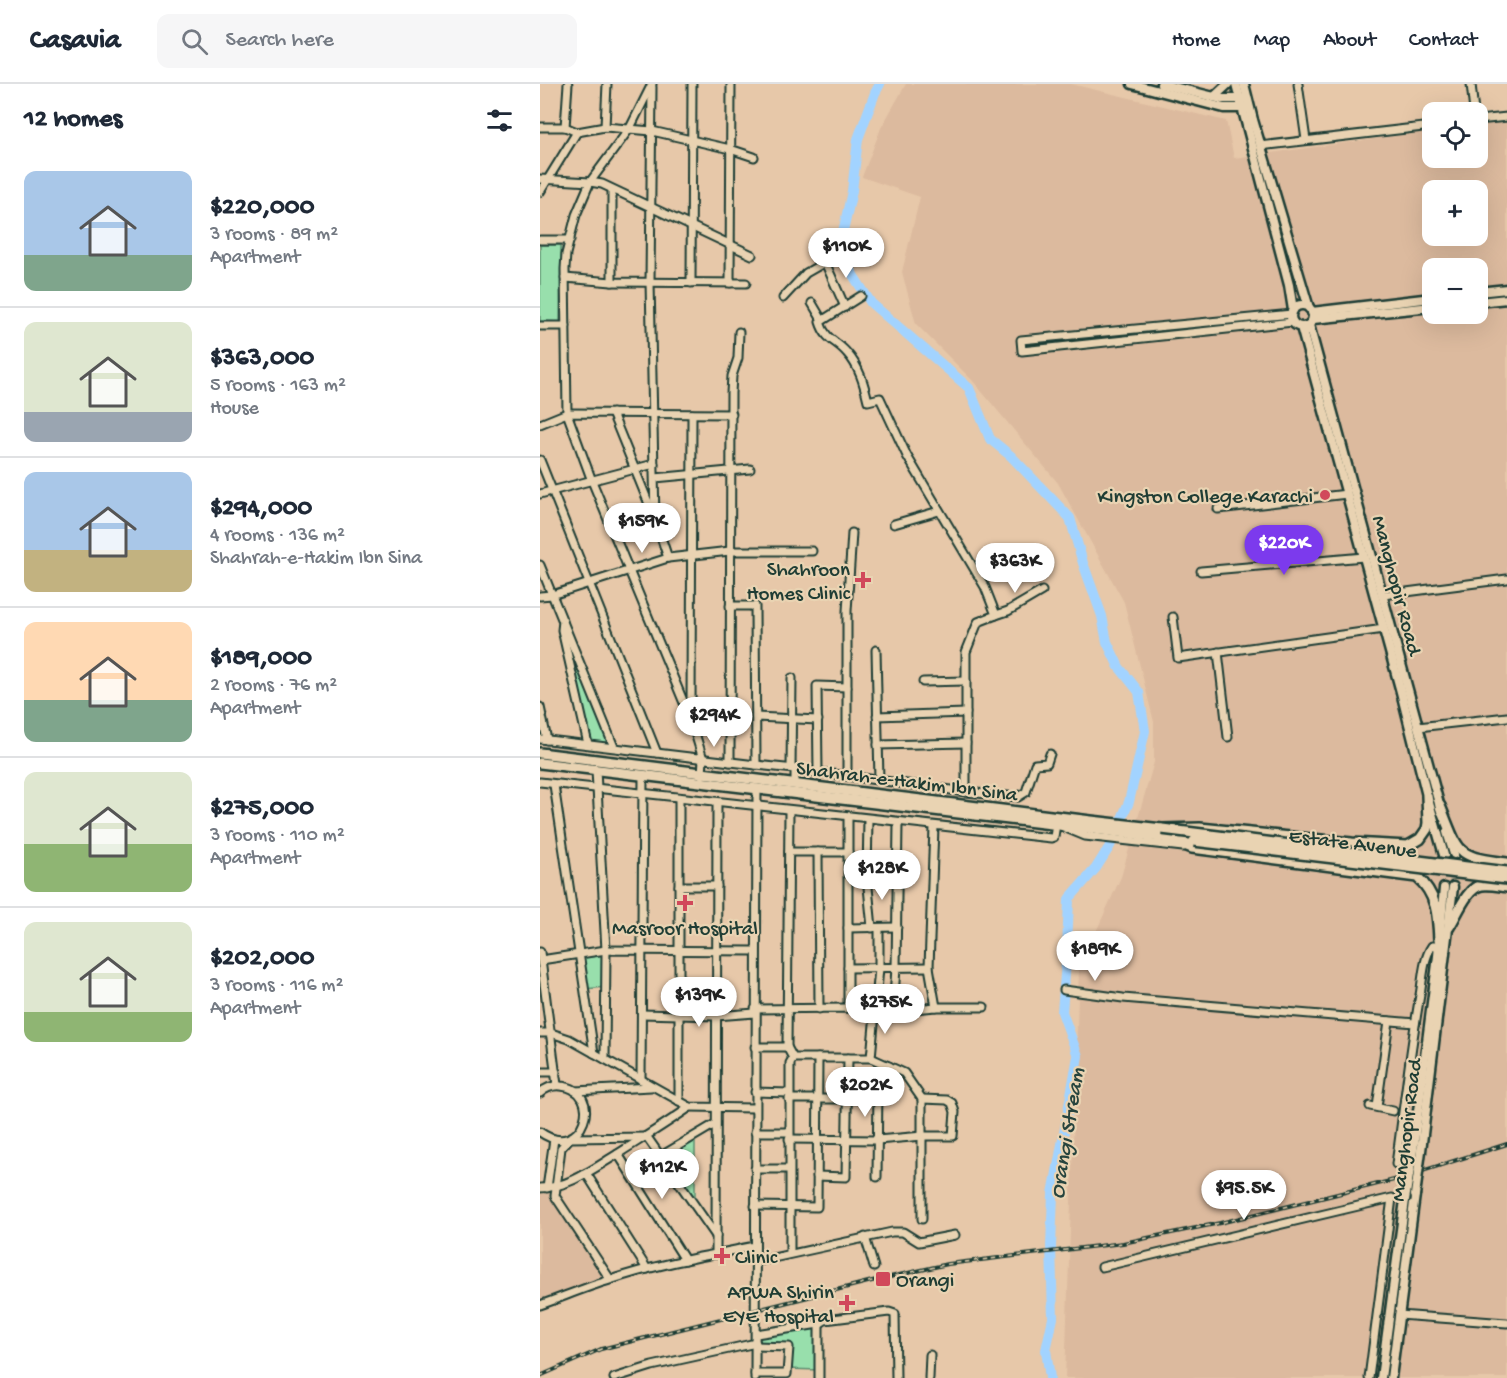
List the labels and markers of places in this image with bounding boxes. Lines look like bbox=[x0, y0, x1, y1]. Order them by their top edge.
pin: $110K bbox=[804, 228, 888, 279]
place label: Kingston College Karachi bbox=[1097, 486, 1313, 511]
marker: Kingston College Karachi bbox=[1318, 488, 1332, 502]
pin: $159K bbox=[600, 503, 684, 554]
pin: $220K bbox=[1242, 525, 1326, 576]
pin: $363K bbox=[973, 543, 1057, 594]
place label: Shahroon Homes Clinic bbox=[746, 559, 851, 608]
marker: Shahroon Homes Clinic bbox=[854, 571, 872, 589]
pin: $294K bbox=[672, 697, 756, 748]
pin: $128K bbox=[840, 850, 924, 901]
marker: Masroor Hospital bbox=[676, 894, 694, 912]
place label: Masroor Hospital bbox=[612, 918, 758, 943]
pin: $189K bbox=[1053, 931, 1137, 982]
pin: $139K bbox=[657, 977, 741, 1028]
pin: $275K bbox=[843, 984, 927, 1035]
pin: $202K bbox=[823, 1067, 907, 1118]
pin: $112K bbox=[620, 1149, 704, 1200]
pin: $95.5K bbox=[1195, 1170, 1293, 1221]
marker: Clinic bbox=[713, 1247, 731, 1265]
place label: Clinic bbox=[735, 1247, 778, 1272]
marker: Orangi bbox=[874, 1270, 892, 1288]
place label: Orangi bbox=[896, 1270, 954, 1295]
place label: APWA Shirin EYE Hospital bbox=[723, 1282, 834, 1331]
marker: APWA Shirin EYE Hospital bbox=[838, 1294, 856, 1312]

